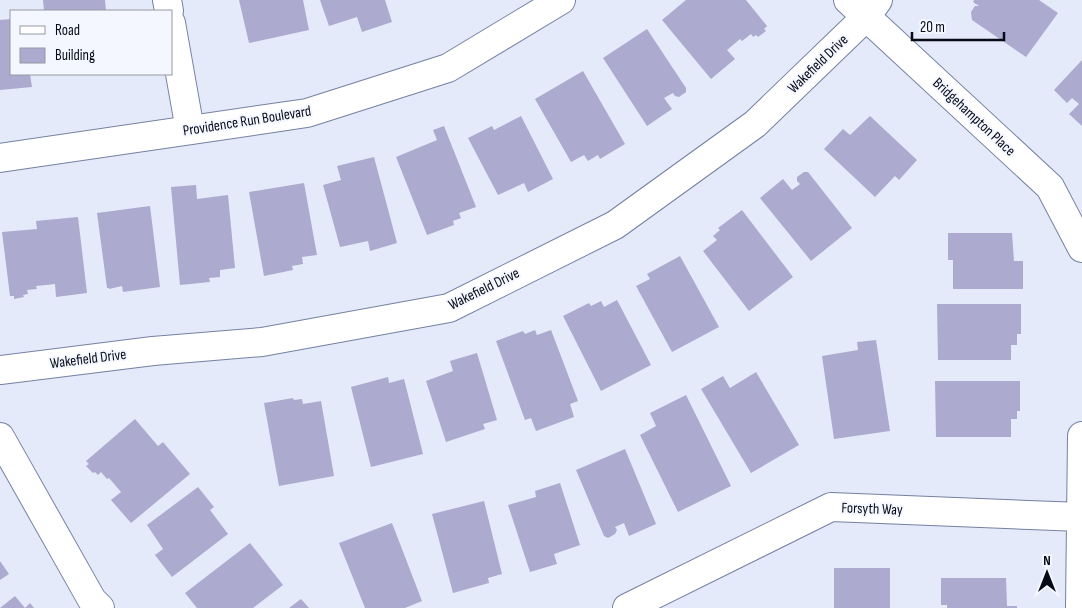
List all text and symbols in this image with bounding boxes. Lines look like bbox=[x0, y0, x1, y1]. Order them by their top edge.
legend bbox=[10, 10, 172, 75]
scale bar bbox=[912, 10, 1004, 42]
text: 20 m bbox=[920, 18, 945, 37]
text: Road bbox=[55, 21, 80, 40]
street label: Wakefield Drive bbox=[784, 30, 852, 98]
text: Building bbox=[55, 46, 95, 65]
street label: Bridgehampton Place bbox=[929, 74, 1019, 160]
street label: Providence Run Boulevard bbox=[181, 101, 313, 141]
street label: Wakefield Drive bbox=[445, 264, 523, 314]
street label: Wakefield Drive bbox=[49, 345, 127, 373]
street label: Forsyth Way bbox=[841, 498, 903, 520]
north arrow bbox=[1022, 548, 1072, 598]
text: N bbox=[1043, 552, 1051, 569]

